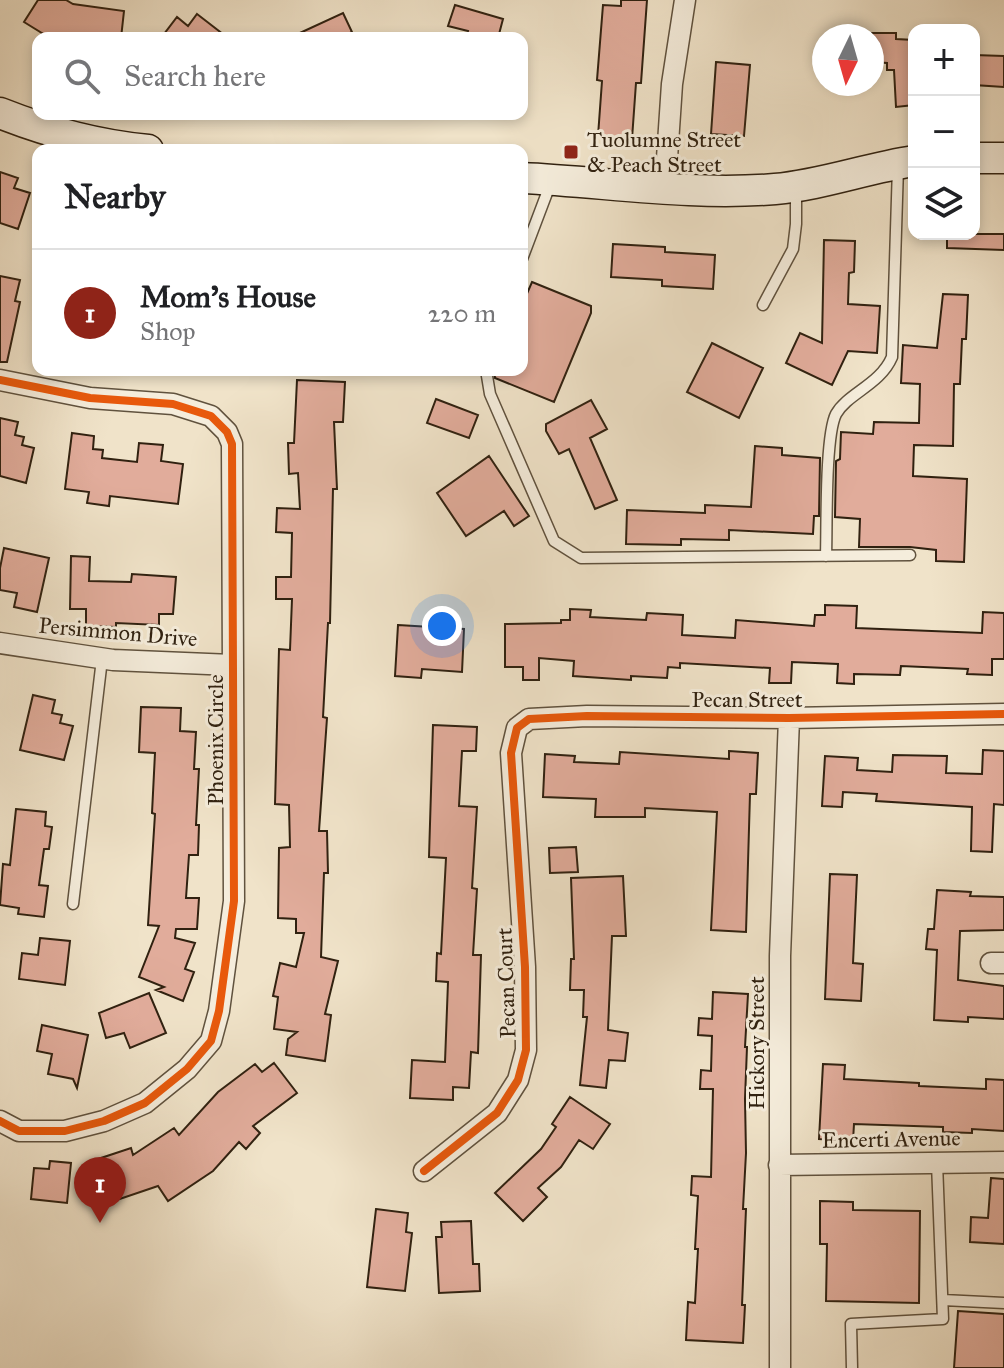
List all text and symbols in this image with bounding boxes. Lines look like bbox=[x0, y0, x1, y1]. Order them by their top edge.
north arrow bbox=[812, 24, 884, 96]
map controls bbox=[908, 24, 980, 240]
button: + bbox=[908, 24, 980, 96]
search box bbox=[32, 32, 528, 120]
icon: search bbox=[60, 54, 104, 98]
text: Search here bbox=[124, 58, 266, 94]
button: − bbox=[908, 96, 980, 168]
place label: Tuolumne Street & Peach Street bbox=[587, 126, 741, 178]
marker: Tuolumne Street & Peach Street bbox=[562, 143, 580, 161]
button: layers bbox=[908, 168, 980, 240]
text: Nearby bbox=[64, 176, 166, 217]
text: Mom’s House bbox=[140, 279, 316, 315]
text: 1 bbox=[85, 297, 95, 329]
text: 220 m bbox=[428, 297, 496, 329]
text: Shop bbox=[140, 315, 196, 347]
your location bbox=[422, 606, 462, 646]
street label: Persimmon Drive bbox=[38, 612, 198, 652]
street label: Phoenix Circle bbox=[202, 674, 229, 806]
street label: Pecan Street bbox=[691, 686, 803, 713]
street label: Pecan Court bbox=[491, 927, 521, 1039]
street label: Hickory Street bbox=[743, 976, 770, 1110]
street label: Encerti Avenue bbox=[821, 1124, 961, 1154]
pin: 1 bbox=[74, 1157, 126, 1223]

